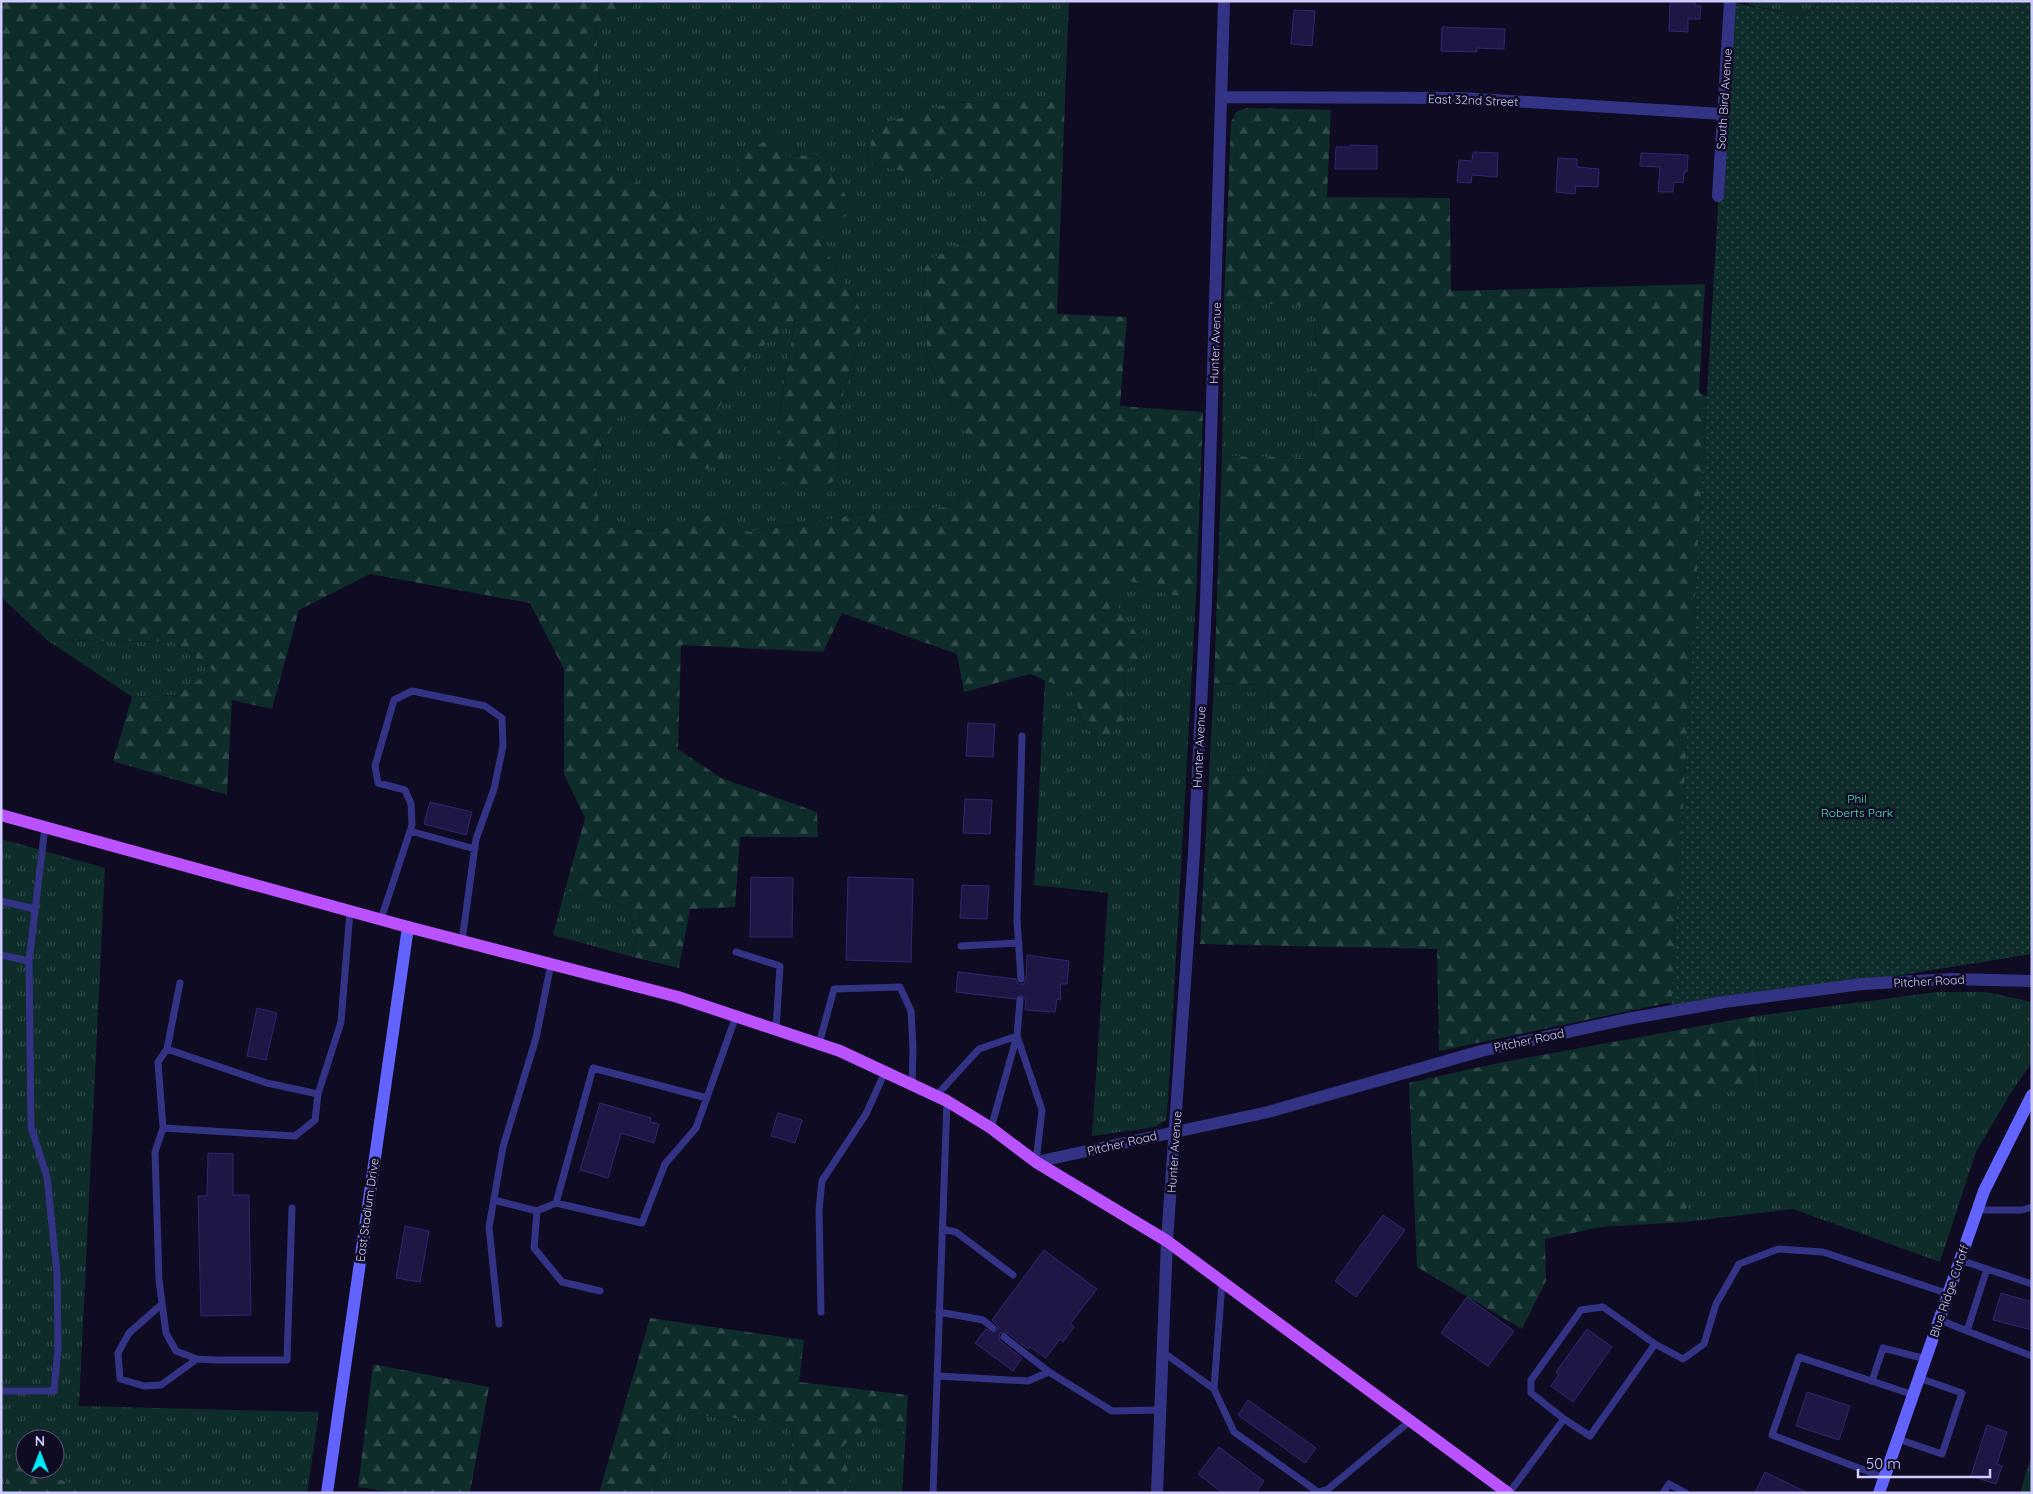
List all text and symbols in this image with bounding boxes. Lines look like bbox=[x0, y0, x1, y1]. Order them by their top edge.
street label: South Bird Avenue bbox=[1713, 48, 1735, 150]
street label: East 32nd Street bbox=[1428, 91, 1518, 109]
street label: Hunter Avenue bbox=[1206, 301, 1224, 384]
street label: Hunter Avenue bbox=[1189, 705, 1209, 788]
park label: Phil Roberts Park bbox=[1821, 791, 1893, 820]
street label: Pitcher Road bbox=[1893, 972, 1965, 990]
street label: Pitcher Road bbox=[1493, 1025, 1565, 1055]
street label: Hunter Avenue bbox=[1164, 1110, 1184, 1193]
street label: Pitcher Road bbox=[1086, 1128, 1158, 1158]
street label: East Stadium Drive bbox=[352, 1157, 382, 1263]
street label: Blue Ridge Cutoff bbox=[1926, 1242, 1972, 1339]
north arrow bbox=[15, 1429, 65, 1479]
text: N bbox=[35, 1432, 45, 1450]
scale bar bbox=[1858, 1446, 1990, 1478]
text: 50 m bbox=[1866, 1454, 1901, 1473]

